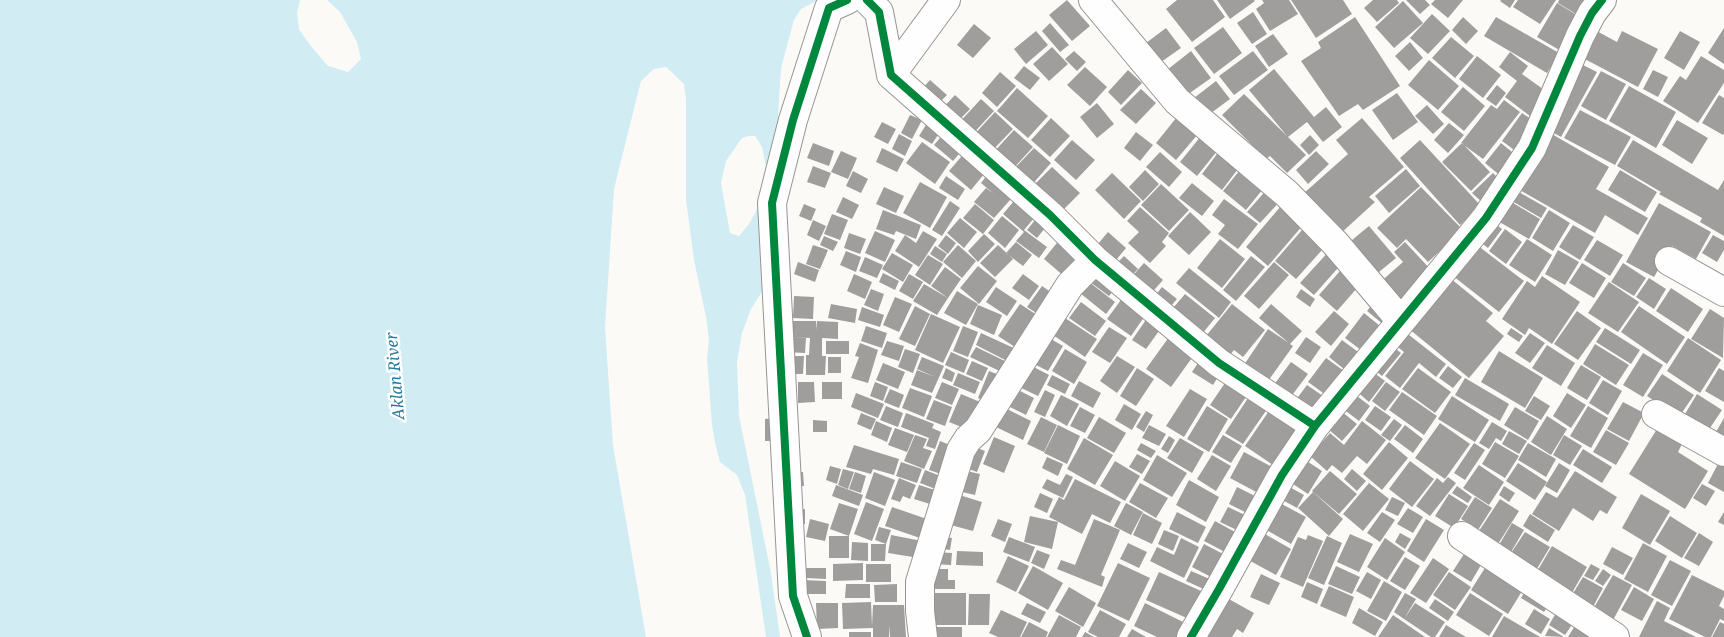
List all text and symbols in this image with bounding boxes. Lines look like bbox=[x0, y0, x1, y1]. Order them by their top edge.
water label: Aklan River bbox=[383, 331, 409, 421]

